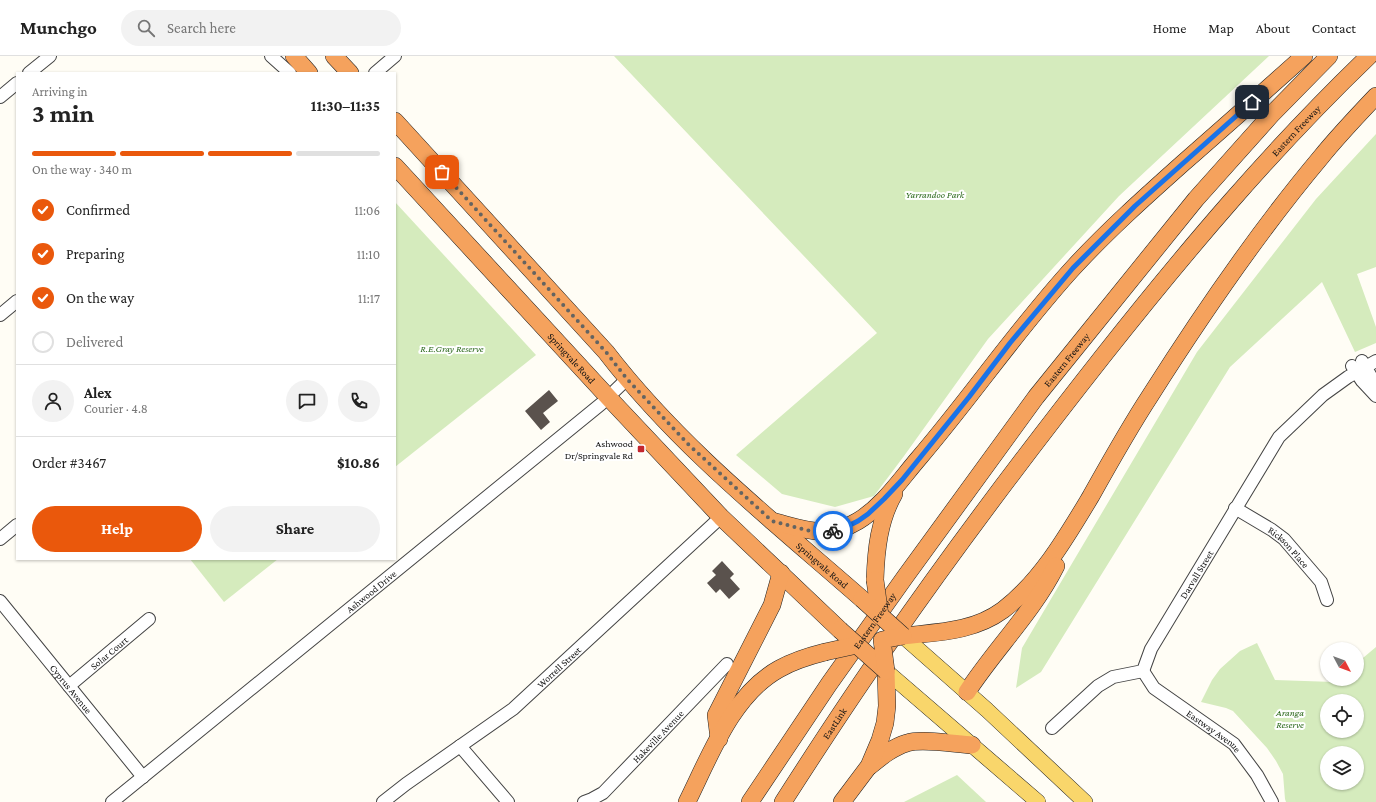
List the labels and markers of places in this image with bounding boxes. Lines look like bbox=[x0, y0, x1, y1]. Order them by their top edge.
pin bbox=[1235, 85, 1269, 119]
pin bbox=[425, 155, 459, 189]
place label: Ashwood Dr/Springvale Rd bbox=[565, 438, 634, 461]
marker: Ashwood Dr/Springvale Rd bbox=[636, 444, 646, 454]

